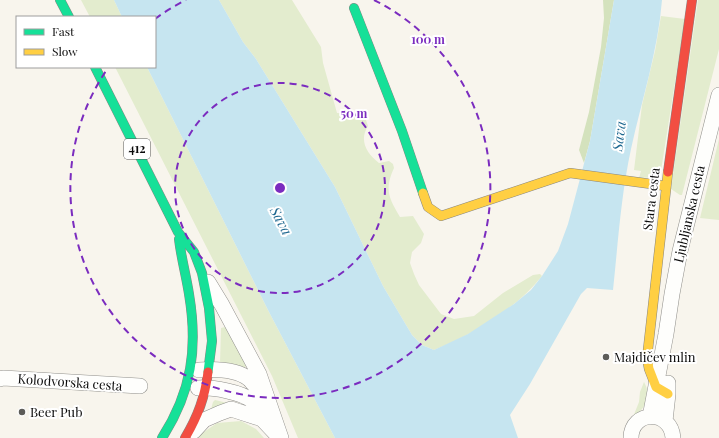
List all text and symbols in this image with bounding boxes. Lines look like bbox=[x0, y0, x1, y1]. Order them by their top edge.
legend bbox=[16, 16, 156, 68]
text: Fast bbox=[52, 23, 75, 39]
text: 100 m bbox=[411, 31, 445, 47]
text: Slow bbox=[52, 43, 78, 59]
text: 50 m bbox=[341, 105, 368, 121]
water label: Sava bbox=[607, 120, 630, 153]
road number: 412 bbox=[124, 139, 150, 159]
street label: Ljubljanska cesta bbox=[669, 163, 708, 264]
street label: Stara cesta bbox=[638, 166, 663, 231]
centre of rings bbox=[273, 181, 287, 195]
water label: Sava bbox=[266, 202, 297, 238]
place label: Majdičev mlin bbox=[614, 348, 696, 365]
marker: Majdičev mlin bbox=[601, 352, 611, 362]
street label: Kolodvorska cesta bbox=[17, 369, 124, 394]
place label: Beer Pub bbox=[30, 403, 82, 420]
marker: Beer Pub bbox=[17, 407, 27, 417]

